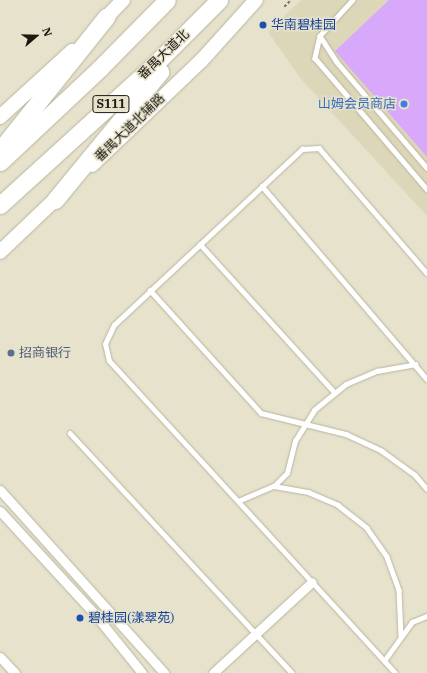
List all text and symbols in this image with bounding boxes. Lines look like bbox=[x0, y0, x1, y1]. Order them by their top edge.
north arrow bbox=[16, 16, 56, 56]
place label: 华南碧桂园 bbox=[271, 17, 336, 33]
marker: 华南碧桂园 bbox=[258, 20, 268, 30]
text: N bbox=[39, 25, 55, 38]
street label: 番禺大道北 bbox=[135, 27, 193, 83]
street label: 番禺大道北辅路 bbox=[92, 91, 168, 165]
road number: S111 bbox=[92, 94, 130, 114]
place label: 山姆会员商店 bbox=[318, 96, 396, 112]
marker: 山姆会员商店 bbox=[399, 99, 409, 109]
place label: 招商银行 bbox=[19, 345, 71, 361]
marker: 招商银行 bbox=[6, 348, 16, 358]
place label: 碧桂园(漾翠苑) bbox=[88, 610, 175, 626]
marker: 碧桂园(漾翠苑) bbox=[75, 613, 85, 623]

